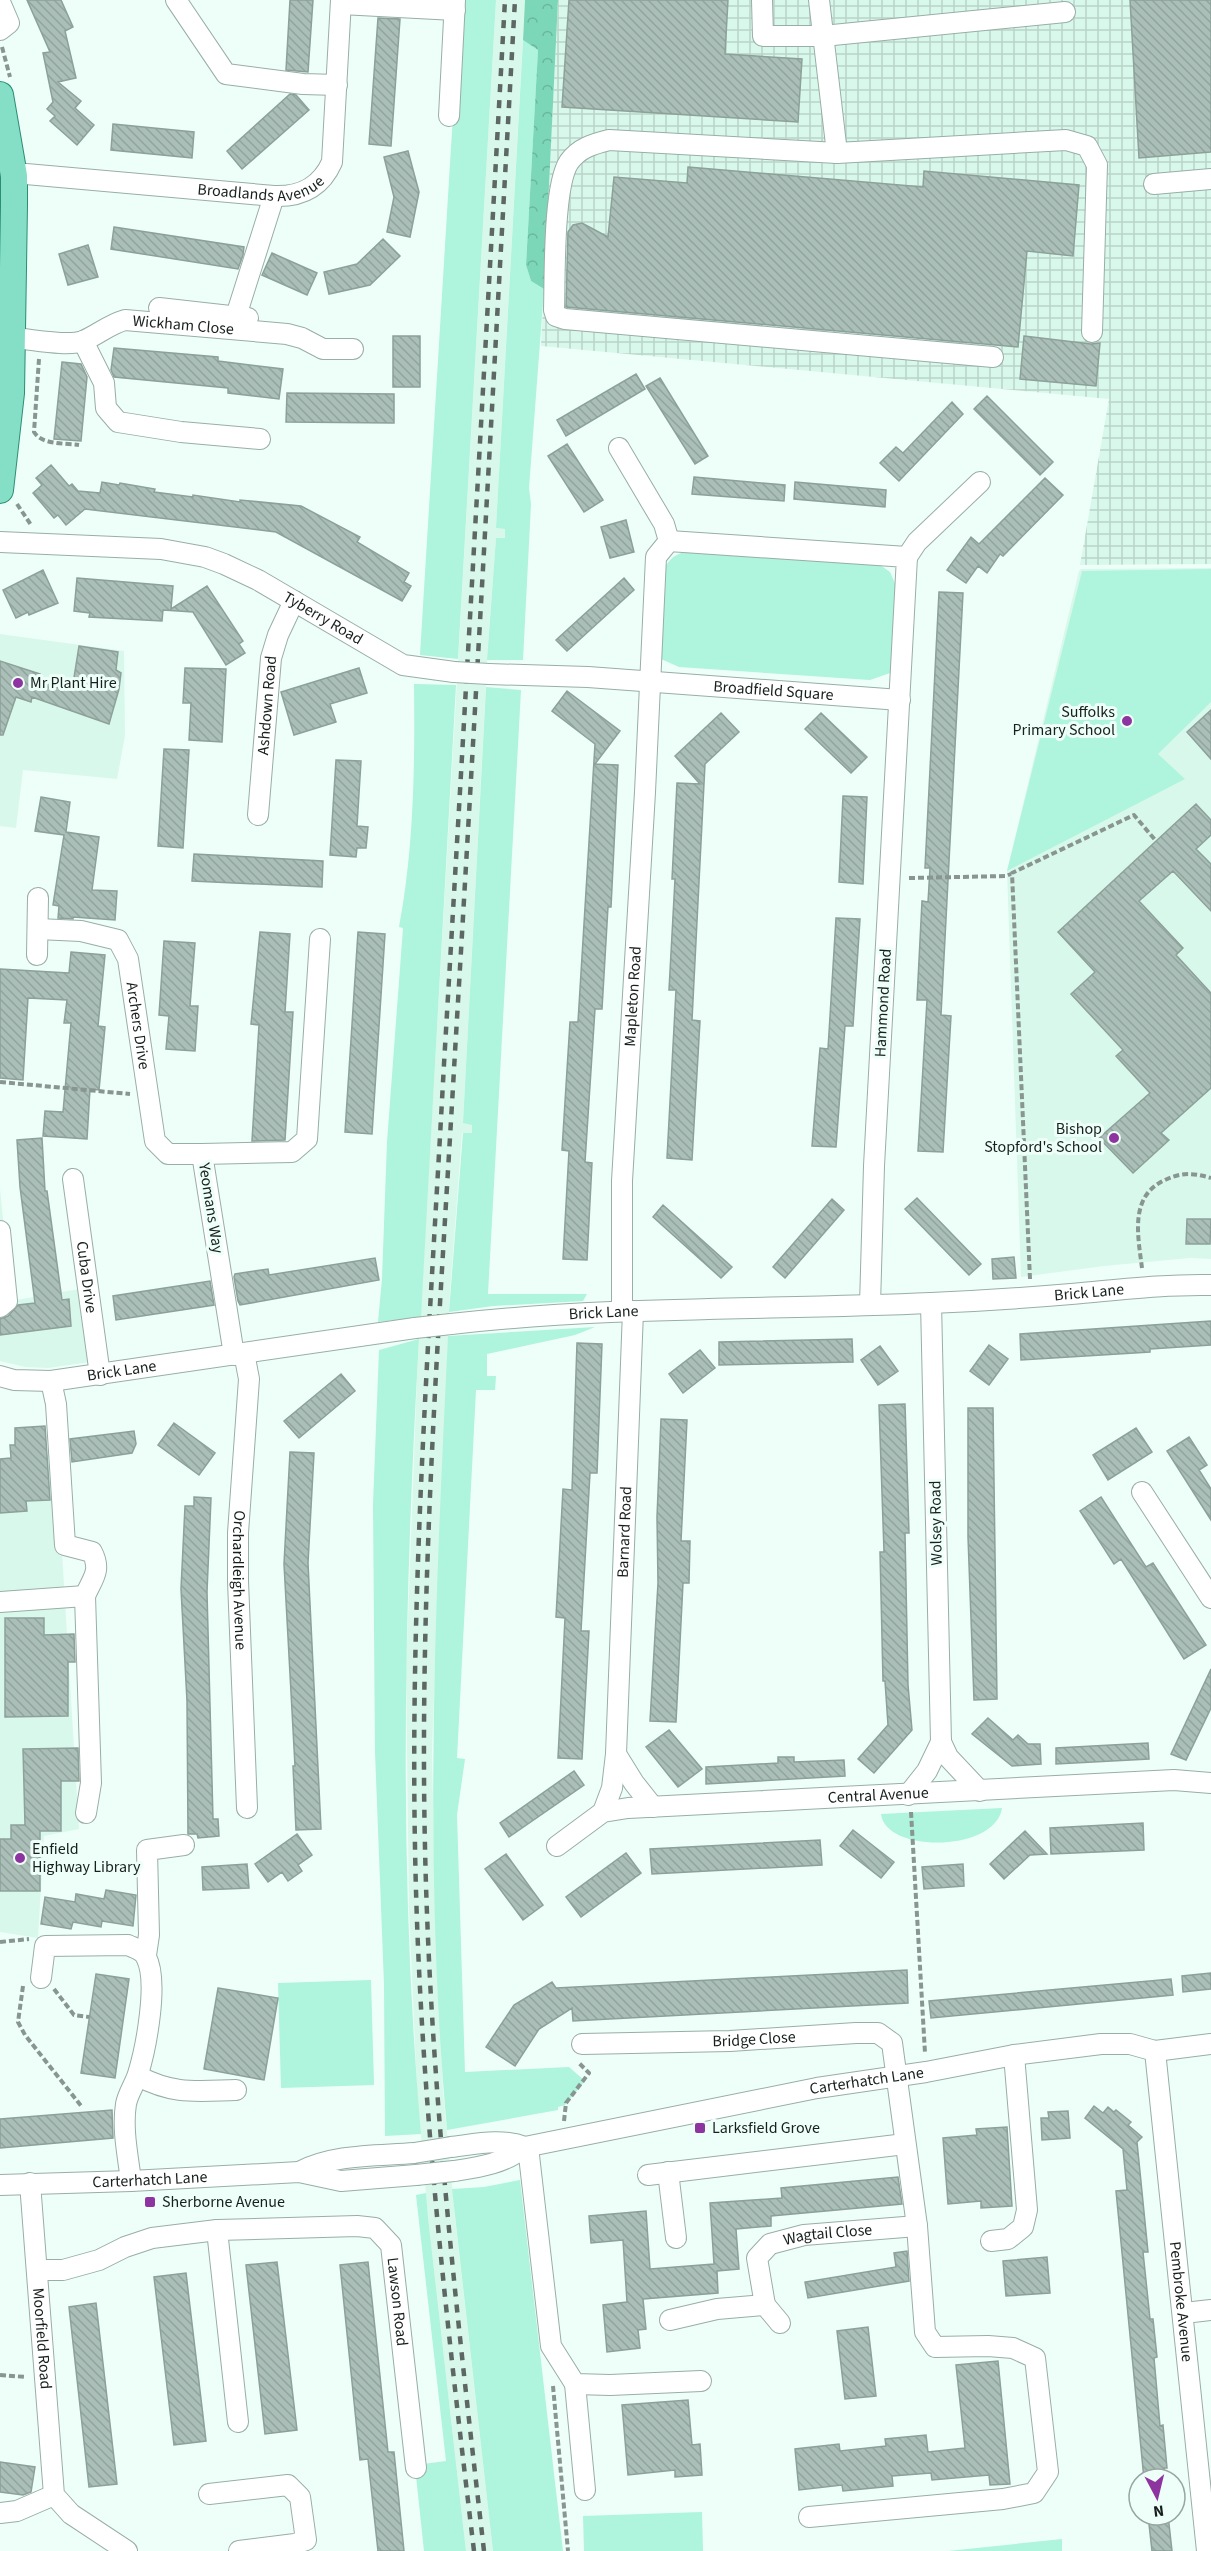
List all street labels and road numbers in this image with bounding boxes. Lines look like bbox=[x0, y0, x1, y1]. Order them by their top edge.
street label: Broadlands Avenue bbox=[197, 171, 329, 207]
street label: Wickham Close bbox=[132, 310, 235, 340]
street label: Tyberry Road bbox=[279, 586, 367, 650]
street label: Ashdown Road bbox=[252, 655, 282, 756]
street label: Broadfield Square bbox=[713, 675, 834, 706]
street label: Mapleton Road bbox=[619, 945, 647, 1047]
street label: Hammond Road bbox=[869, 948, 897, 1058]
street label: Archers Drive bbox=[121, 980, 155, 1071]
street label: Yeomans Way bbox=[193, 1160, 229, 1255]
street label: Cuba Drive bbox=[71, 1240, 102, 1314]
street label: Brick Lane bbox=[1053, 1278, 1125, 1306]
street label: Brick Lane bbox=[568, 1300, 639, 1325]
street label: Brick Lane bbox=[86, 1355, 158, 1387]
street label: Wolsey Road bbox=[924, 1480, 948, 1566]
street label: Barnard Road bbox=[612, 1486, 637, 1578]
street label: Orchardleigh Avenue bbox=[227, 1510, 252, 1650]
street label: Central Avenue bbox=[827, 1782, 929, 1809]
street label: Bridge Close bbox=[712, 2026, 796, 2052]
street label: Carterhatch Lane bbox=[808, 2061, 925, 2100]
street label: Carterhatch Lane bbox=[92, 2166, 208, 2193]
street label: Wagtail Close bbox=[781, 2219, 873, 2251]
street label: Pembroke Avenue bbox=[1164, 2240, 1198, 2363]
street label: Lawson Road bbox=[381, 2256, 413, 2347]
street label: Moorfield Road bbox=[27, 2287, 57, 2390]

